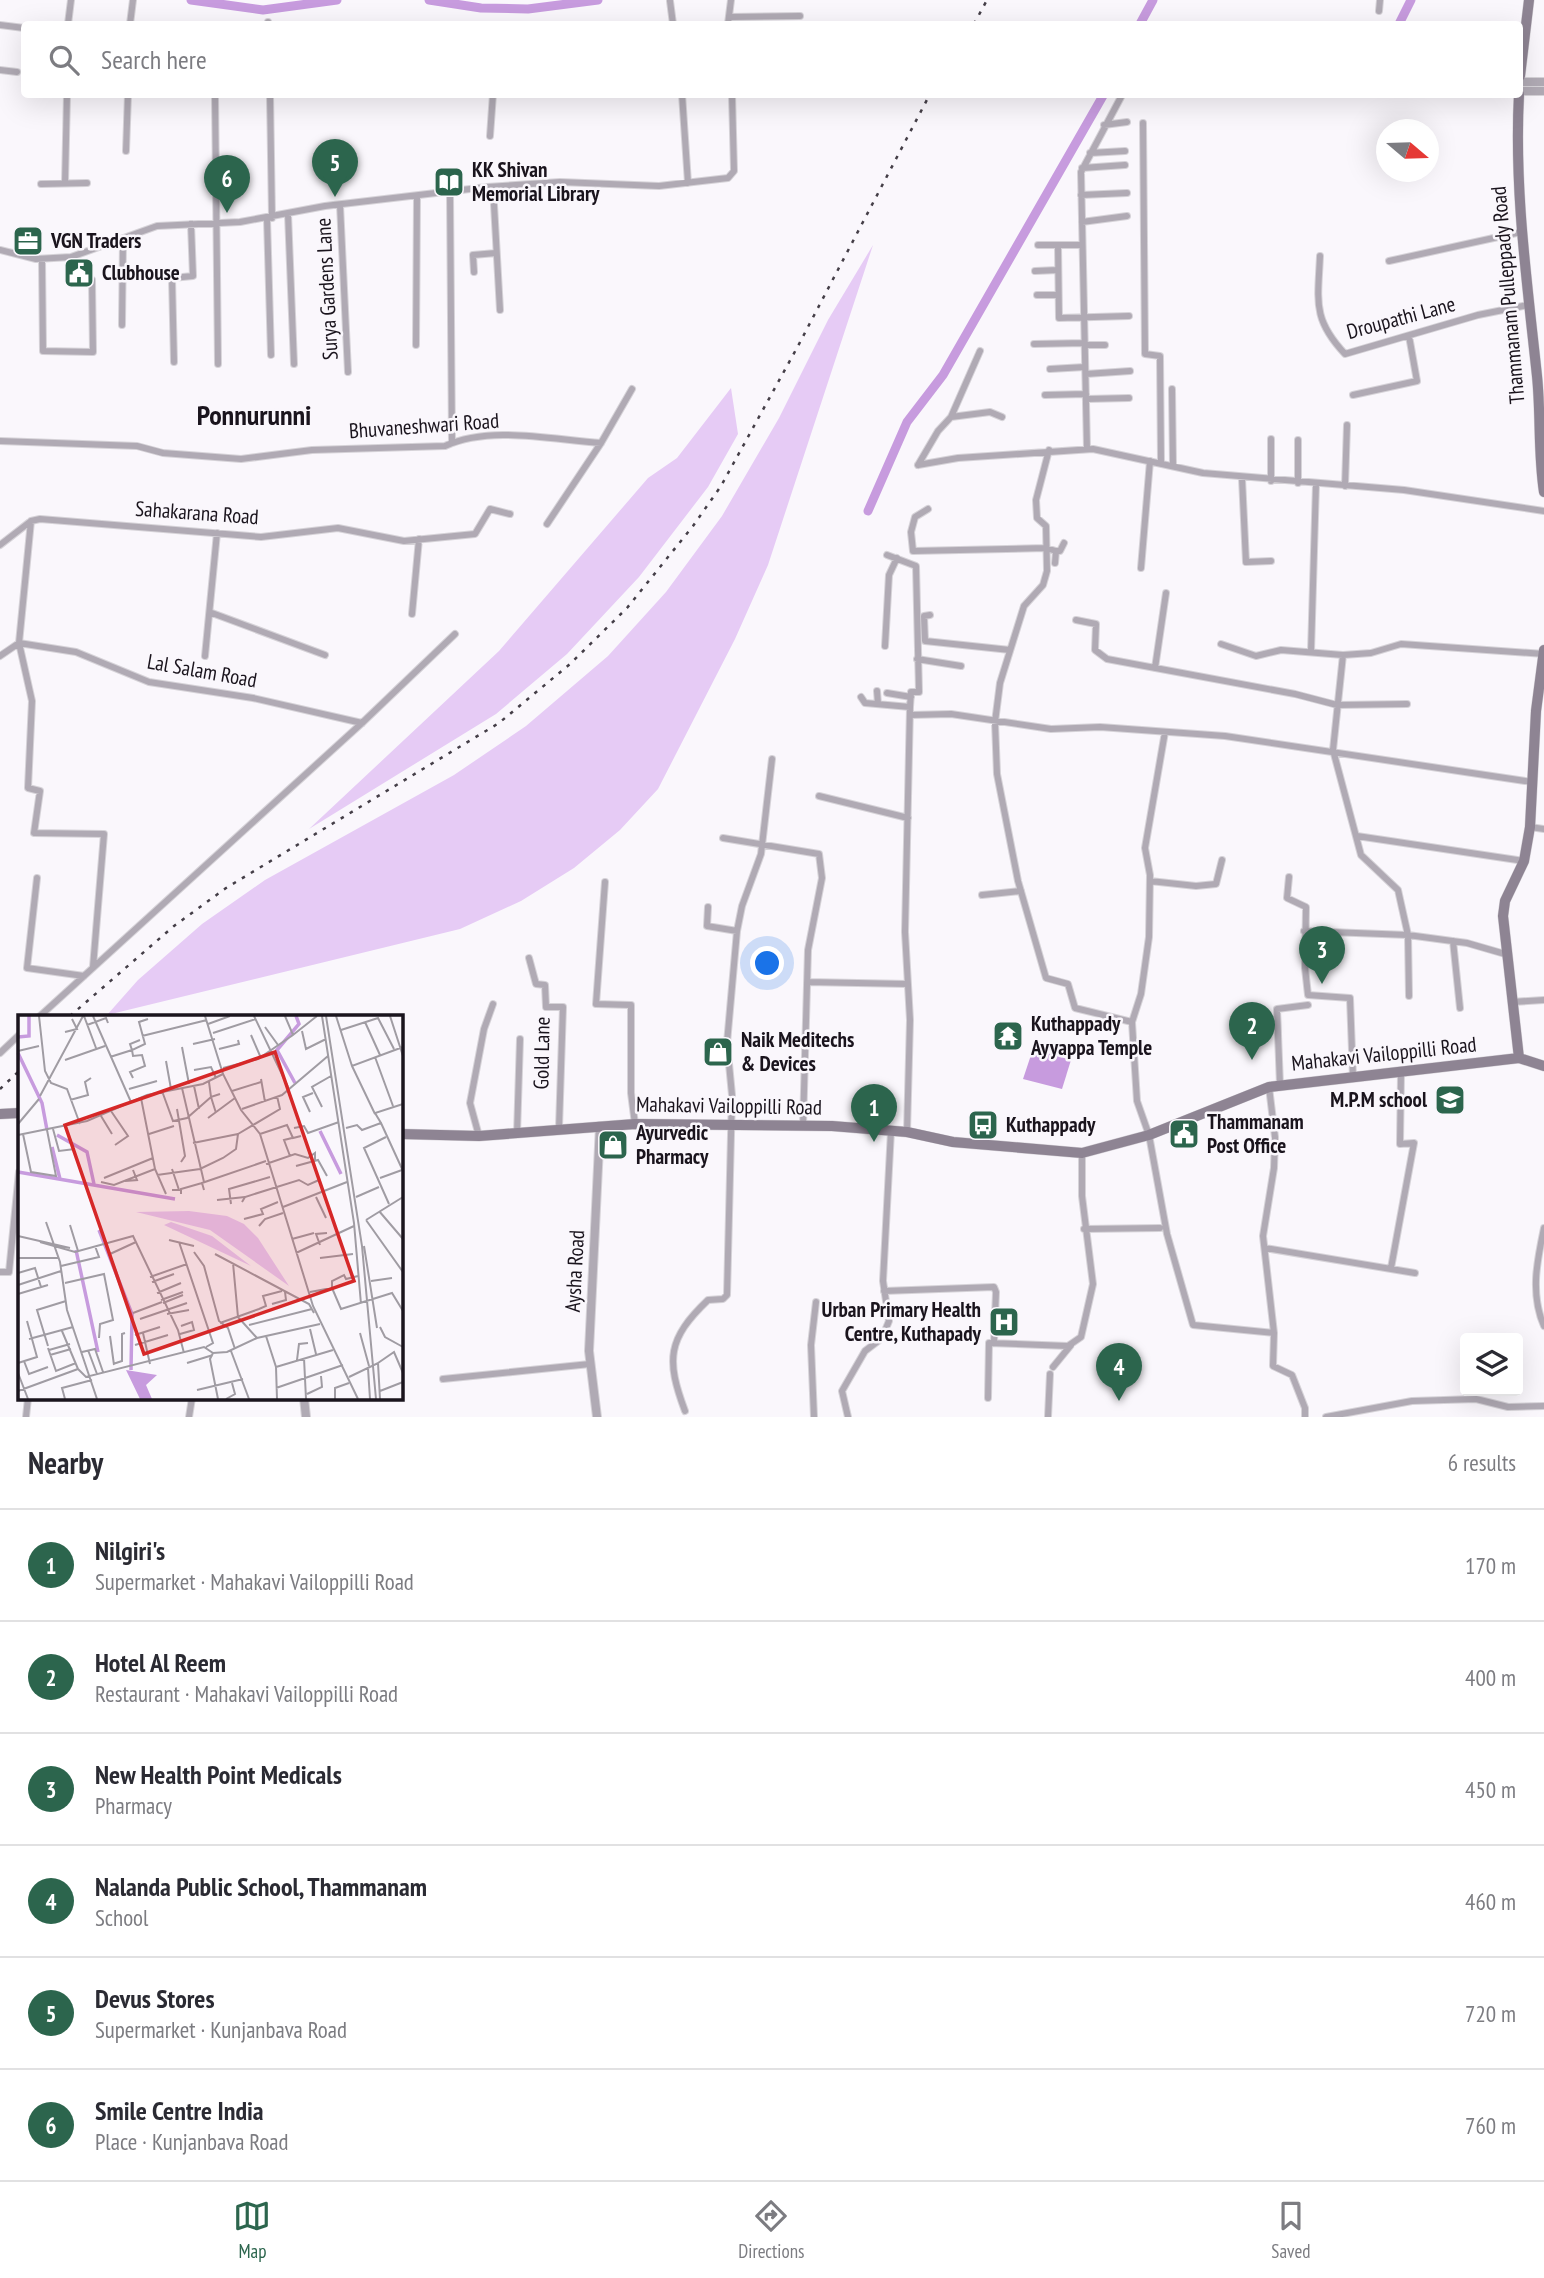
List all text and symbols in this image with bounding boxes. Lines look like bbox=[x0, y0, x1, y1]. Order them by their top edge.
search box bbox=[21, 21, 1523, 98]
icon: search bbox=[45, 41, 83, 79]
text: Search here bbox=[101, 43, 207, 76]
north arrow bbox=[1376, 119, 1439, 182]
pin: 5 bbox=[312, 139, 358, 197]
pin: 6 bbox=[204, 155, 250, 213]
place label: KK Shivan Memorial Library bbox=[472, 156, 600, 207]
library icon: KK Shivan Memorial Library bbox=[432, 165, 466, 199]
street label: Thammanam Pulleppady Road bbox=[1485, 185, 1530, 405]
street label: Surya Gardens Lane bbox=[309, 217, 344, 361]
office icon: VGN Traders bbox=[11, 224, 45, 258]
place label: VGN Traders bbox=[50, 227, 141, 254]
public building icon: Clubhouse bbox=[62, 256, 96, 290]
place label: Clubhouse bbox=[102, 259, 180, 286]
street label: Droupathi Lane bbox=[1344, 290, 1458, 345]
district label: Ponnurunni bbox=[197, 396, 311, 433]
street label: Bhuvaneshwari Road bbox=[348, 407, 500, 444]
street label: Sahakarana Road bbox=[134, 495, 260, 530]
street label: Lal Salam Road bbox=[145, 648, 259, 693]
pin: 3 bbox=[1299, 926, 1345, 984]
your location bbox=[750, 946, 784, 980]
pin: 2 bbox=[1229, 1002, 1275, 1060]
place label: Kuthappady Ayyappa Temple bbox=[1030, 1010, 1152, 1061]
inset map bbox=[18, 1015, 402, 1400]
street label: Gold Lane bbox=[527, 1016, 556, 1090]
temple icon: Kuthappady Ayyappa Temple bbox=[991, 1019, 1025, 1053]
place label: Naik Meditechs & Devices bbox=[741, 1026, 854, 1077]
street label: Mahakavi Vailoppilli Road bbox=[1290, 1030, 1478, 1077]
shop icon: Naik Meditechs & Devices bbox=[701, 1035, 735, 1069]
school or university icon: M.P.M school bbox=[1433, 1083, 1467, 1117]
pin: 1 bbox=[851, 1084, 897, 1142]
place label: M.P.M school bbox=[1330, 1086, 1428, 1113]
street label: Mahakavi Vailoppilli Road bbox=[636, 1090, 822, 1121]
bus stop icon: Kuthappady bbox=[966, 1108, 1000, 1142]
place label: Thammanam Post Office bbox=[1207, 1108, 1304, 1159]
place label: Kuthappady bbox=[1006, 1111, 1096, 1138]
public building icon: Thammanam Post Office bbox=[1167, 1117, 1201, 1151]
place label: Ayurvedic Pharmacy bbox=[635, 1119, 709, 1170]
shop icon: Ayurvedic Pharmacy bbox=[596, 1128, 630, 1162]
street label: Aysha Road bbox=[559, 1229, 590, 1313]
place label: Urban Primary Health Centre, Kuthapady bbox=[822, 1296, 982, 1347]
hospital icon: Urban Primary Health Centre, Kuthapady bbox=[987, 1305, 1021, 1339]
map controls bbox=[1460, 1333, 1523, 1396]
button: layers bbox=[1460, 1333, 1523, 1396]
pin: 4 bbox=[1096, 1343, 1142, 1401]
text: Nearby bbox=[28, 1443, 103, 1482]
text: 6 results bbox=[1448, 1448, 1516, 1477]
text: Nilgiri's bbox=[95, 1534, 165, 1567]
text: 1 bbox=[46, 1551, 57, 1580]
text: 170 m bbox=[1465, 1551, 1516, 1580]
text: Supermarket · Mahakavi Vailoppilli Road bbox=[95, 1567, 414, 1596]
text: Hotel Al Reem bbox=[95, 1646, 226, 1679]
text: 2 bbox=[46, 1663, 57, 1692]
text: 400 m bbox=[1465, 1663, 1516, 1692]
text: Restaurant · Mahakavi Vailoppilli Road bbox=[95, 1679, 398, 1708]
text: New Health Point Medicals bbox=[95, 1758, 342, 1791]
text: 3 bbox=[46, 1775, 57, 1804]
text: 450 m bbox=[1465, 1775, 1516, 1804]
text: Pharmacy bbox=[95, 1791, 172, 1820]
text: Nalanda Public School, Thammanam bbox=[95, 1870, 427, 1903]
text: 4 bbox=[46, 1887, 57, 1916]
text: 460 m bbox=[1465, 1887, 1516, 1916]
text: School bbox=[95, 1903, 148, 1932]
text: Devus Stores bbox=[95, 1982, 215, 2015]
text: 5 bbox=[46, 1999, 57, 2028]
text: 720 m bbox=[1465, 1999, 1516, 2028]
text: Supermarket · Kunjanbava Road bbox=[95, 2015, 347, 2044]
text: Smile Centre India bbox=[95, 2094, 264, 2127]
text: 6 bbox=[46, 2111, 57, 2140]
text: 760 m bbox=[1465, 2111, 1516, 2140]
text: Place · Kunjanbava Road bbox=[95, 2127, 288, 2156]
tab: Map bbox=[233, 2197, 271, 2263]
tab: Directions bbox=[738, 2197, 804, 2263]
tab: Saved bbox=[1271, 2197, 1311, 2263]

